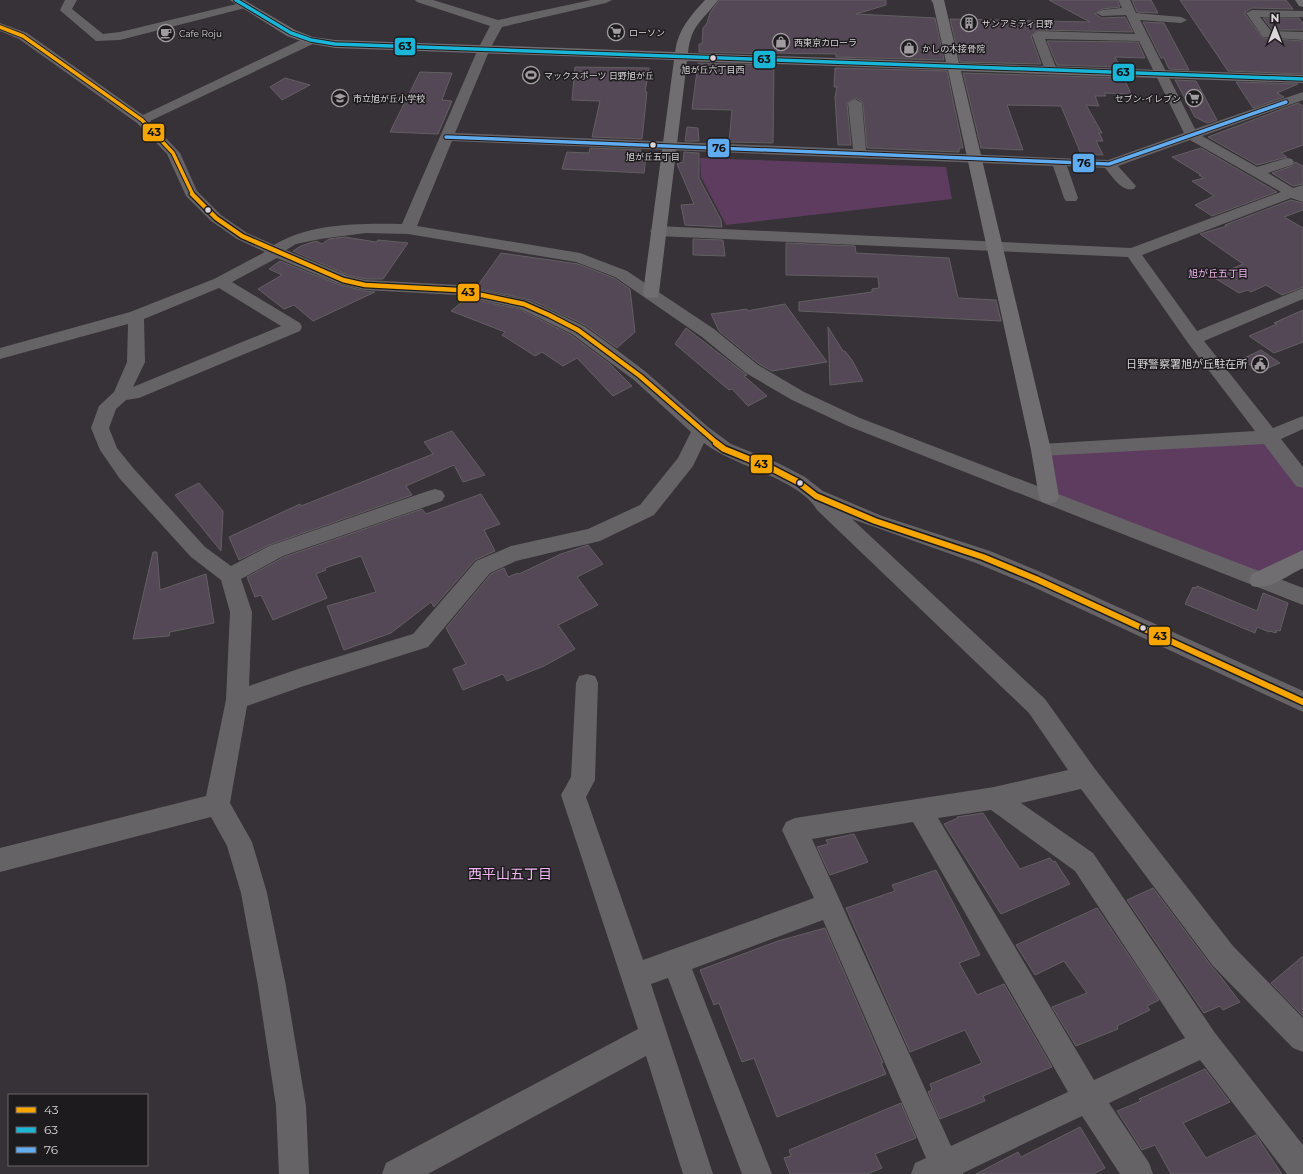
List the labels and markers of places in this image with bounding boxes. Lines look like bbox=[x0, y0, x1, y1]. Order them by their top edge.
building icon: サンアミティ日野 bbox=[959, 13, 979, 33]
place label: サンアミティ日野 bbox=[982, 18, 1053, 29]
supermarket icon: ローソン bbox=[606, 22, 626, 42]
cafe icon: Cafe Roju bbox=[156, 23, 176, 43]
place label: ローソン bbox=[629, 27, 665, 38]
place label: Cafe Roju bbox=[179, 28, 222, 39]
shop icon: 西東京カローラ bbox=[771, 32, 791, 52]
place label: 西東京カローラ bbox=[794, 37, 857, 48]
shop icon: かしの木接骨院 bbox=[899, 38, 919, 58]
place label: かしの木接骨院 bbox=[922, 43, 985, 54]
marker: 旭が丘六丁目西 bbox=[708, 53, 718, 63]
place label: 旭が丘六丁目西 bbox=[681, 64, 745, 75]
sports icon: マックスポーツ 日野旭が丘 bbox=[521, 65, 541, 85]
place label: マックスポーツ 日野旭が丘 bbox=[544, 70, 654, 81]
school or university icon: 市立旭が丘小学校 bbox=[330, 88, 350, 108]
supermarket icon: セブン-イレブン bbox=[1184, 88, 1204, 108]
place label: 市立旭が丘小学校 bbox=[353, 93, 425, 104]
place label: セブン-イレブン bbox=[1115, 93, 1181, 104]
marker: 旭が丘五丁目 bbox=[648, 140, 658, 150]
place label: 旭が丘五丁目 bbox=[626, 151, 680, 162]
unlabelled marker bbox=[203, 205, 213, 215]
public building icon: 日野警察署旭が丘駐在所 bbox=[1250, 354, 1270, 374]
place label: 日野警察署旭が丘駐在所 bbox=[1126, 357, 1248, 371]
unlabelled marker bbox=[795, 478, 805, 488]
unlabelled marker bbox=[1138, 623, 1148, 633]

